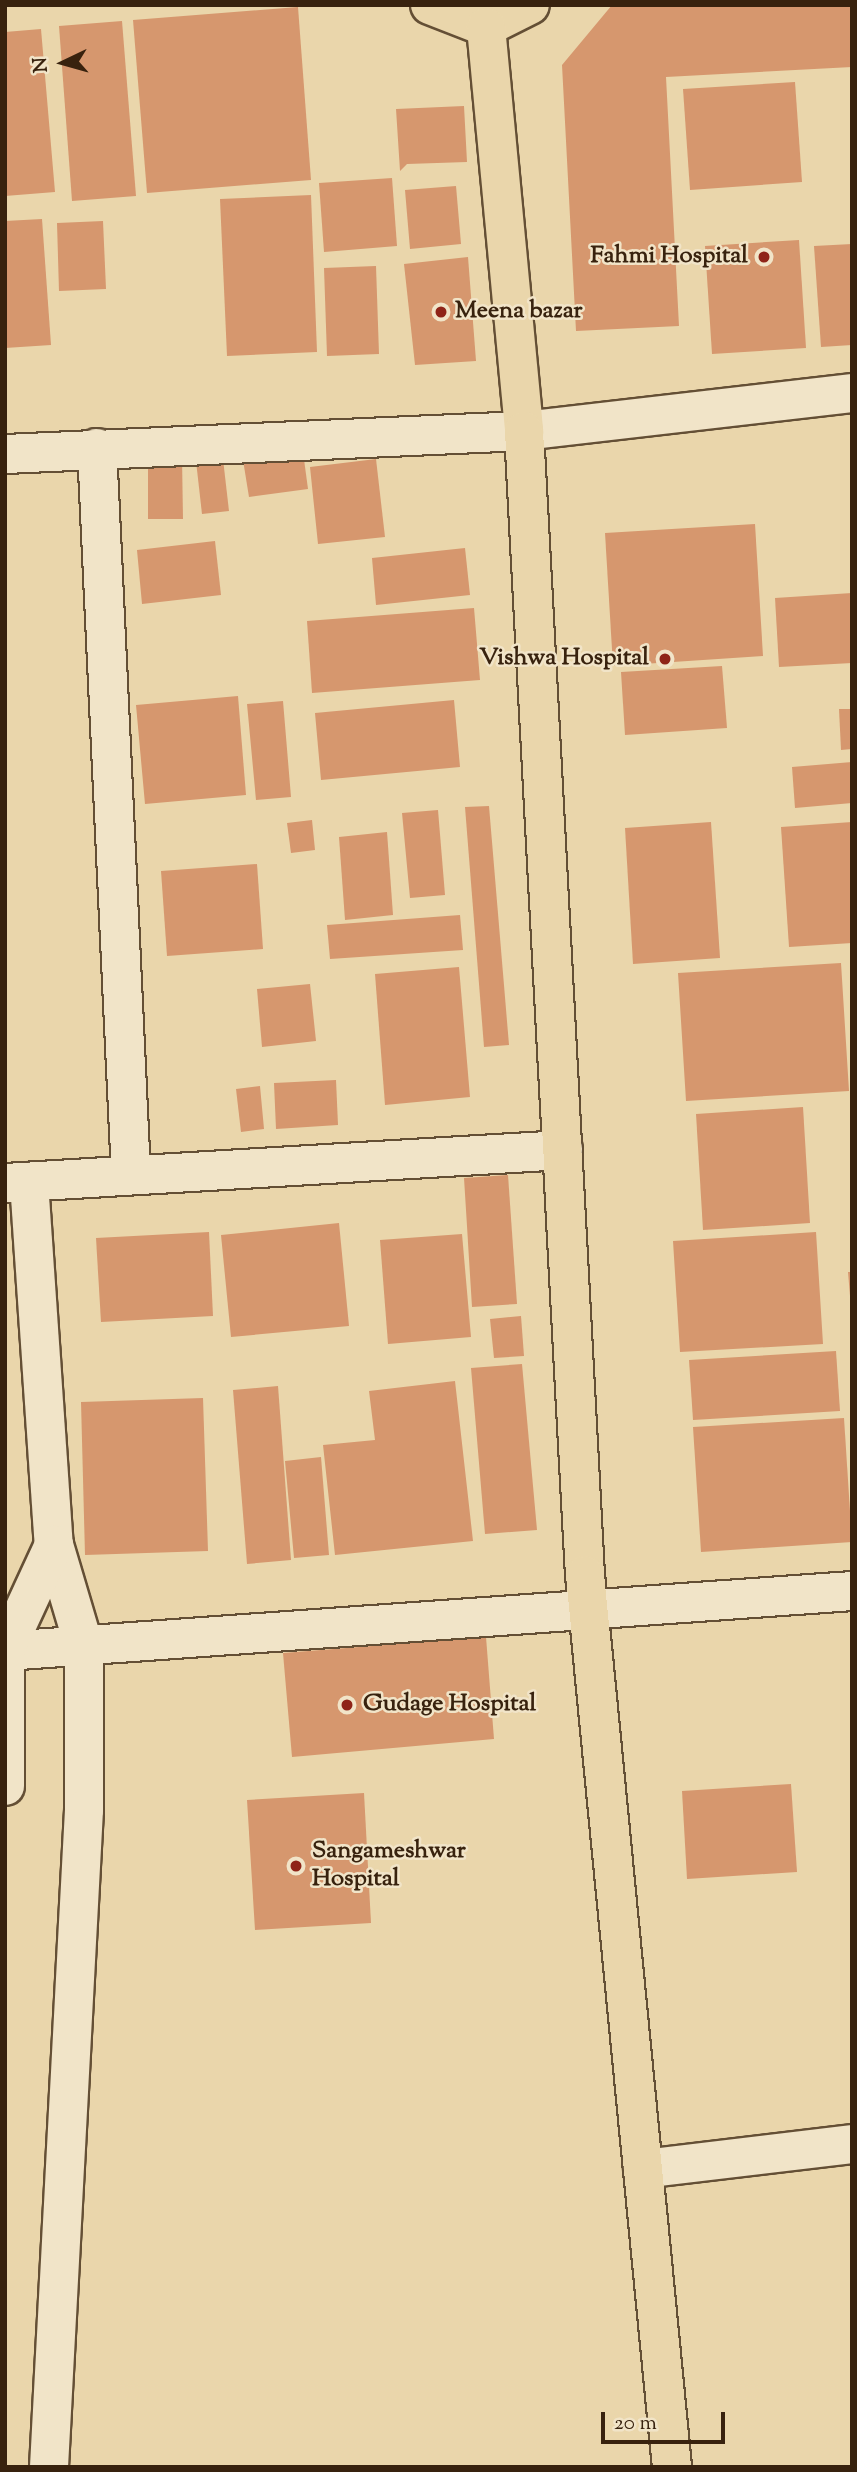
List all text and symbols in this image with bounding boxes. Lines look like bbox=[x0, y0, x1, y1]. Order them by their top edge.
north arrow bbox=[28, 28, 98, 98]
text: N bbox=[27, 56, 56, 74]
place label: Fahmi Hospital bbox=[591, 243, 748, 271]
marker: Fahmi Hospital bbox=[754, 247, 774, 267]
place label: Meena bazar bbox=[455, 298, 582, 326]
marker: Meena bazar bbox=[433, 304, 449, 320]
place label: Vishwa Hospital bbox=[479, 645, 649, 673]
marker: Vishwa Hospital bbox=[655, 649, 675, 669]
place label: Gudage Hospital bbox=[363, 1691, 536, 1719]
marker: Gudage Hospital bbox=[337, 1695, 357, 1715]
place label: Sangameshwar Hospital bbox=[312, 1838, 466, 1894]
marker: Sangameshwar Hospital bbox=[286, 1856, 306, 1876]
scale bar bbox=[605, 2398, 729, 2442]
text: 20 m bbox=[614, 2409, 657, 2439]

